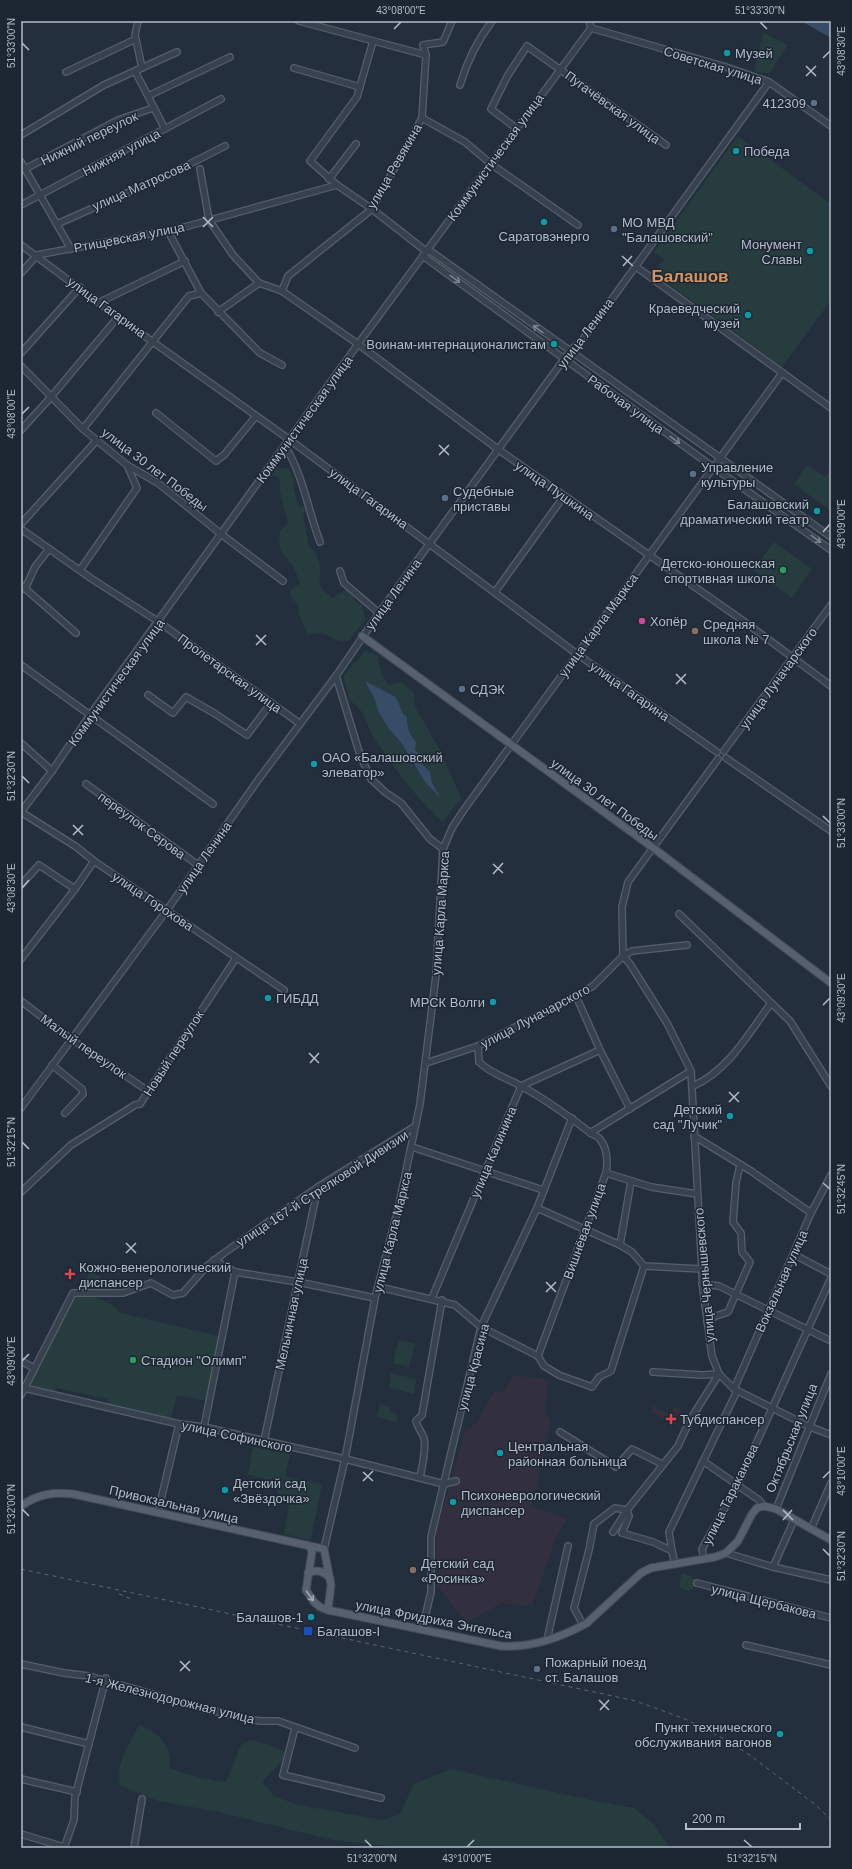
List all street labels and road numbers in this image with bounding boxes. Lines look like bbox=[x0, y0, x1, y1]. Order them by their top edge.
street label: Советская улица bbox=[662, 43, 765, 88]
street label: Пугачёвская улица bbox=[562, 68, 664, 147]
street label: Коммунистическая улица bbox=[444, 90, 547, 224]
street label: Нижний переулок bbox=[38, 108, 140, 168]
street label: улица Ревякина bbox=[364, 120, 425, 212]
street label: Нижняя улица bbox=[80, 125, 163, 179]
street label: улица Матросова bbox=[90, 157, 193, 214]
street label: Ртищевская улица bbox=[72, 219, 187, 256]
street label: улица Гагарина bbox=[64, 274, 150, 341]
street label: улица Ленина bbox=[554, 295, 617, 371]
street label: Коммунистическая улица bbox=[253, 352, 356, 486]
street label: Рабочая улица bbox=[585, 372, 667, 437]
street label: улица 30 лет Победы bbox=[99, 425, 211, 514]
street label: улица Пушкина bbox=[512, 458, 598, 524]
street label: улица Гагарина bbox=[326, 465, 412, 532]
street label: улица Ленина bbox=[363, 555, 425, 633]
street label: улица Карла Маркса bbox=[556, 570, 641, 680]
street label: Коммунистическая улица bbox=[65, 615, 168, 749]
street label: улица Луначарского bbox=[737, 625, 820, 732]
street label: Пролетарская улица bbox=[175, 631, 285, 716]
street label: улица Гагарина bbox=[587, 658, 673, 725]
street label: улица 30 лет Победы bbox=[548, 755, 661, 843]
street label: переулок Серова bbox=[95, 789, 189, 863]
street label: улица Ленина bbox=[174, 818, 235, 896]
street label: улица Карла Маркса bbox=[429, 850, 452, 976]
street label: улица Горохова bbox=[109, 869, 197, 935]
street label: улица Луначарского bbox=[478, 981, 592, 1051]
street label: Новый переулок bbox=[140, 1007, 207, 1099]
street label: Малый переулок bbox=[38, 1011, 130, 1082]
street label: улица Калинина bbox=[467, 1104, 520, 1200]
street label: улица 167-й Стрелковой Дивизии bbox=[234, 1127, 411, 1250]
street label: улица Карла Маркса bbox=[370, 1169, 415, 1294]
street label: Вишнёвая улица bbox=[560, 1180, 609, 1281]
street label: улица Чернышевского bbox=[691, 1207, 718, 1343]
street label: Вокзальная улица bbox=[752, 1227, 811, 1335]
street label: Мельничная улица bbox=[272, 1256, 311, 1371]
street label: улица Красина bbox=[455, 1321, 493, 1412]
street label: Октябрьская улица bbox=[763, 1381, 821, 1495]
street label: улица Софинского bbox=[180, 1417, 293, 1456]
street label: улица Тараканова bbox=[700, 1441, 762, 1547]
street label: Привокзальная улица bbox=[108, 1482, 241, 1527]
street label: улица Щербакова bbox=[710, 1581, 819, 1622]
street label: улица Фридриха Энгельса bbox=[354, 1597, 514, 1642]
street label: 1-я Железнодорожная улица bbox=[84, 1670, 257, 1727]

